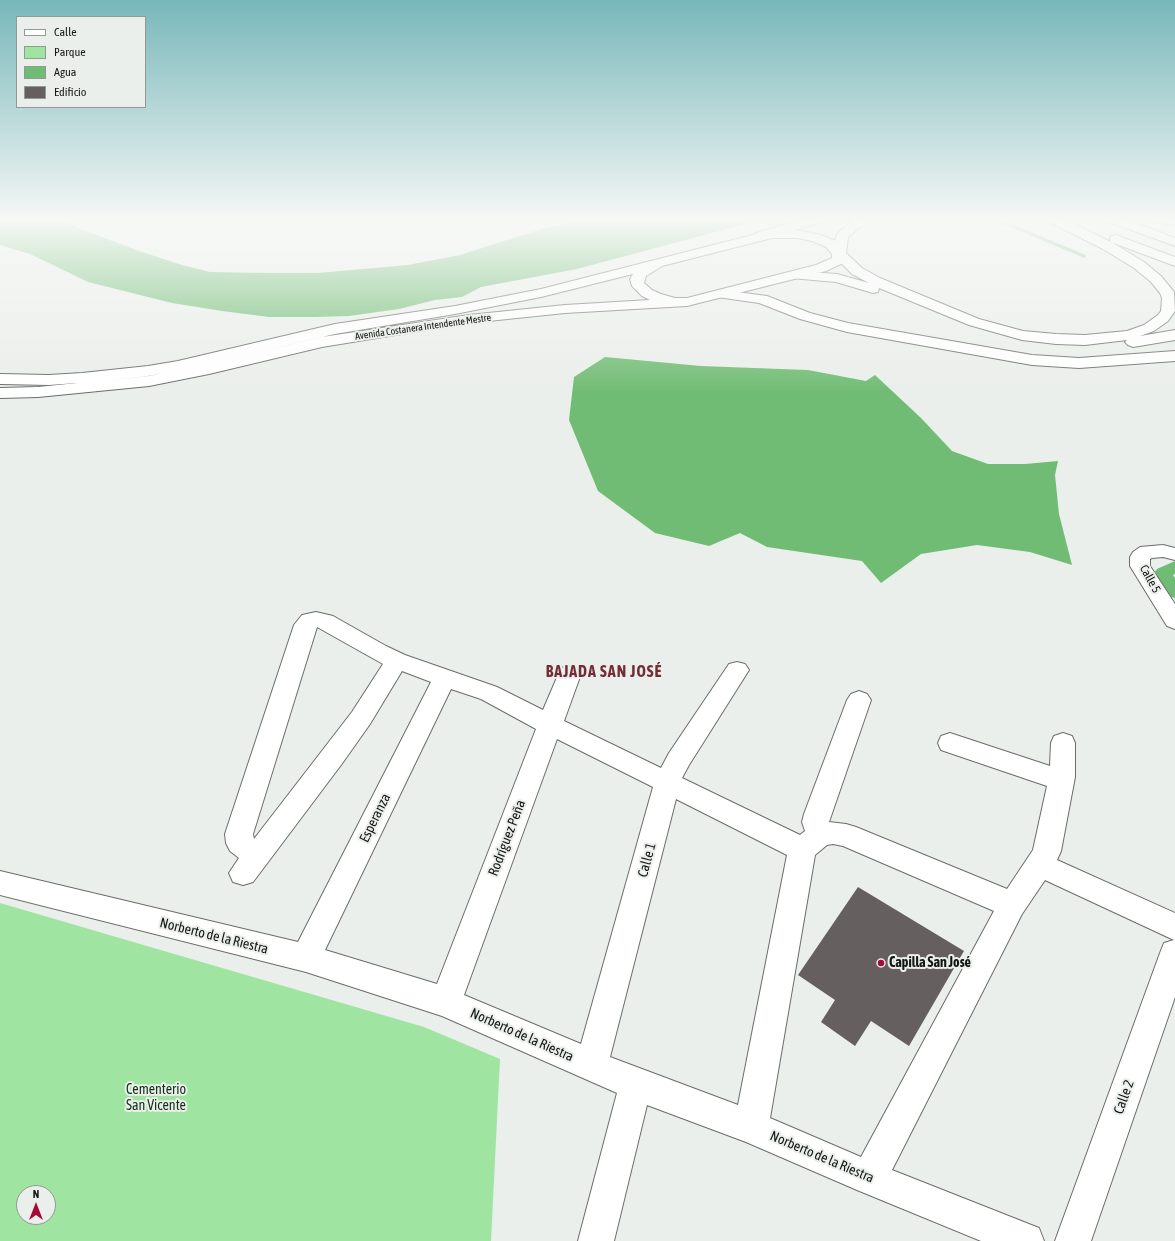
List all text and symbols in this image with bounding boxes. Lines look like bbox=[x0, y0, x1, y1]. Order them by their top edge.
legend bbox=[16, 16, 146, 108]
text: Calle bbox=[54, 25, 77, 39]
text: Parque bbox=[54, 45, 86, 59]
text: Agua bbox=[54, 65, 76, 79]
text: Edificio bbox=[54, 85, 86, 99]
street label: Avenida Costanera Intendente Mestre bbox=[354, 312, 492, 342]
street label: Calle 5 bbox=[1136, 562, 1164, 596]
district label: BAJADA SAN JOSÉ bbox=[546, 662, 662, 682]
street label: Esperanza bbox=[356, 791, 394, 845]
street label: Rodríguez Peña bbox=[485, 798, 529, 878]
street label: Calle 1 bbox=[634, 841, 660, 879]
street label: Norberto de la Riestra bbox=[158, 914, 270, 958]
place label: Capilla San José bbox=[889, 955, 971, 971]
marker: Capilla San José bbox=[876, 958, 886, 968]
street label: Norberto de la Riestra bbox=[468, 1005, 576, 1065]
street label: Calle 2 bbox=[1110, 1078, 1138, 1116]
park label: Cementerio San Vicente bbox=[126, 1082, 186, 1114]
street label: Norberto de la Riestra bbox=[767, 1128, 877, 1186]
north arrow bbox=[16, 1185, 56, 1225]
text: N bbox=[33, 1188, 39, 1200]

